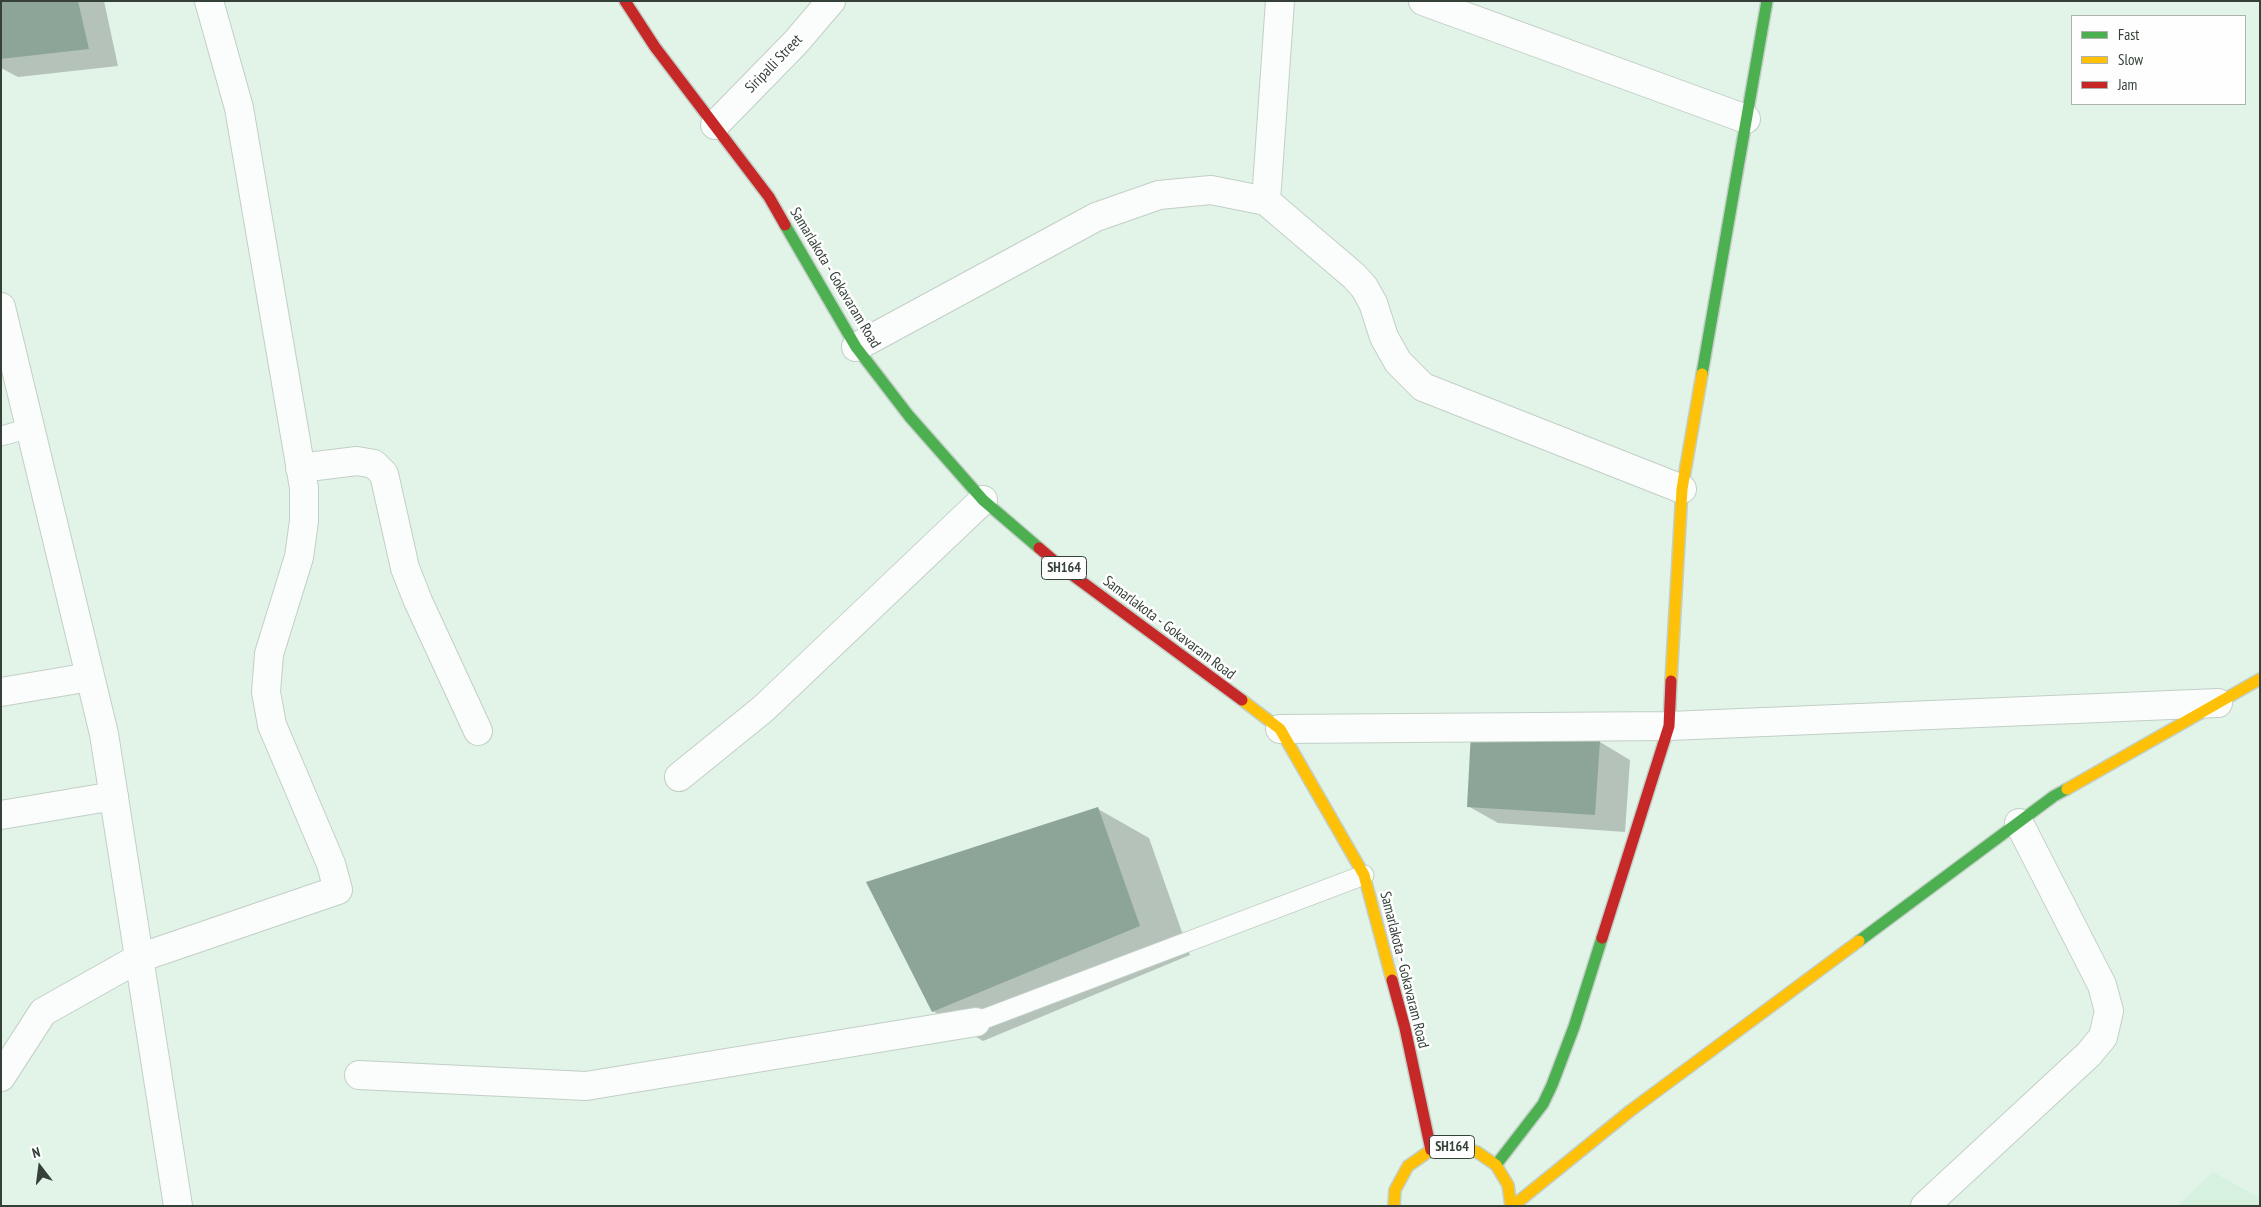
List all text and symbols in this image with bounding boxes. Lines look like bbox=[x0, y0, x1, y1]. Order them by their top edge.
legend bbox=[2071, 15, 2246, 105]
text: Fast bbox=[2118, 25, 2139, 44]
street label: Siripalli Street bbox=[742, 31, 806, 97]
text: Slow bbox=[2118, 50, 2143, 69]
text: Jam bbox=[2118, 75, 2137, 94]
street label: Samarlakota - Gokavaram Road bbox=[786, 204, 884, 352]
road number: SH164 bbox=[1042, 556, 1086, 580]
street label: Samarlakota - Gokavaram Road bbox=[1099, 572, 1239, 684]
street label: Samarlakota - Gokavaram Road bbox=[1376, 890, 1432, 1050]
road number: SH164 bbox=[1430, 1136, 1474, 1158]
north arrow bbox=[15, 1142, 65, 1192]
text: N bbox=[30, 1143, 42, 1162]

